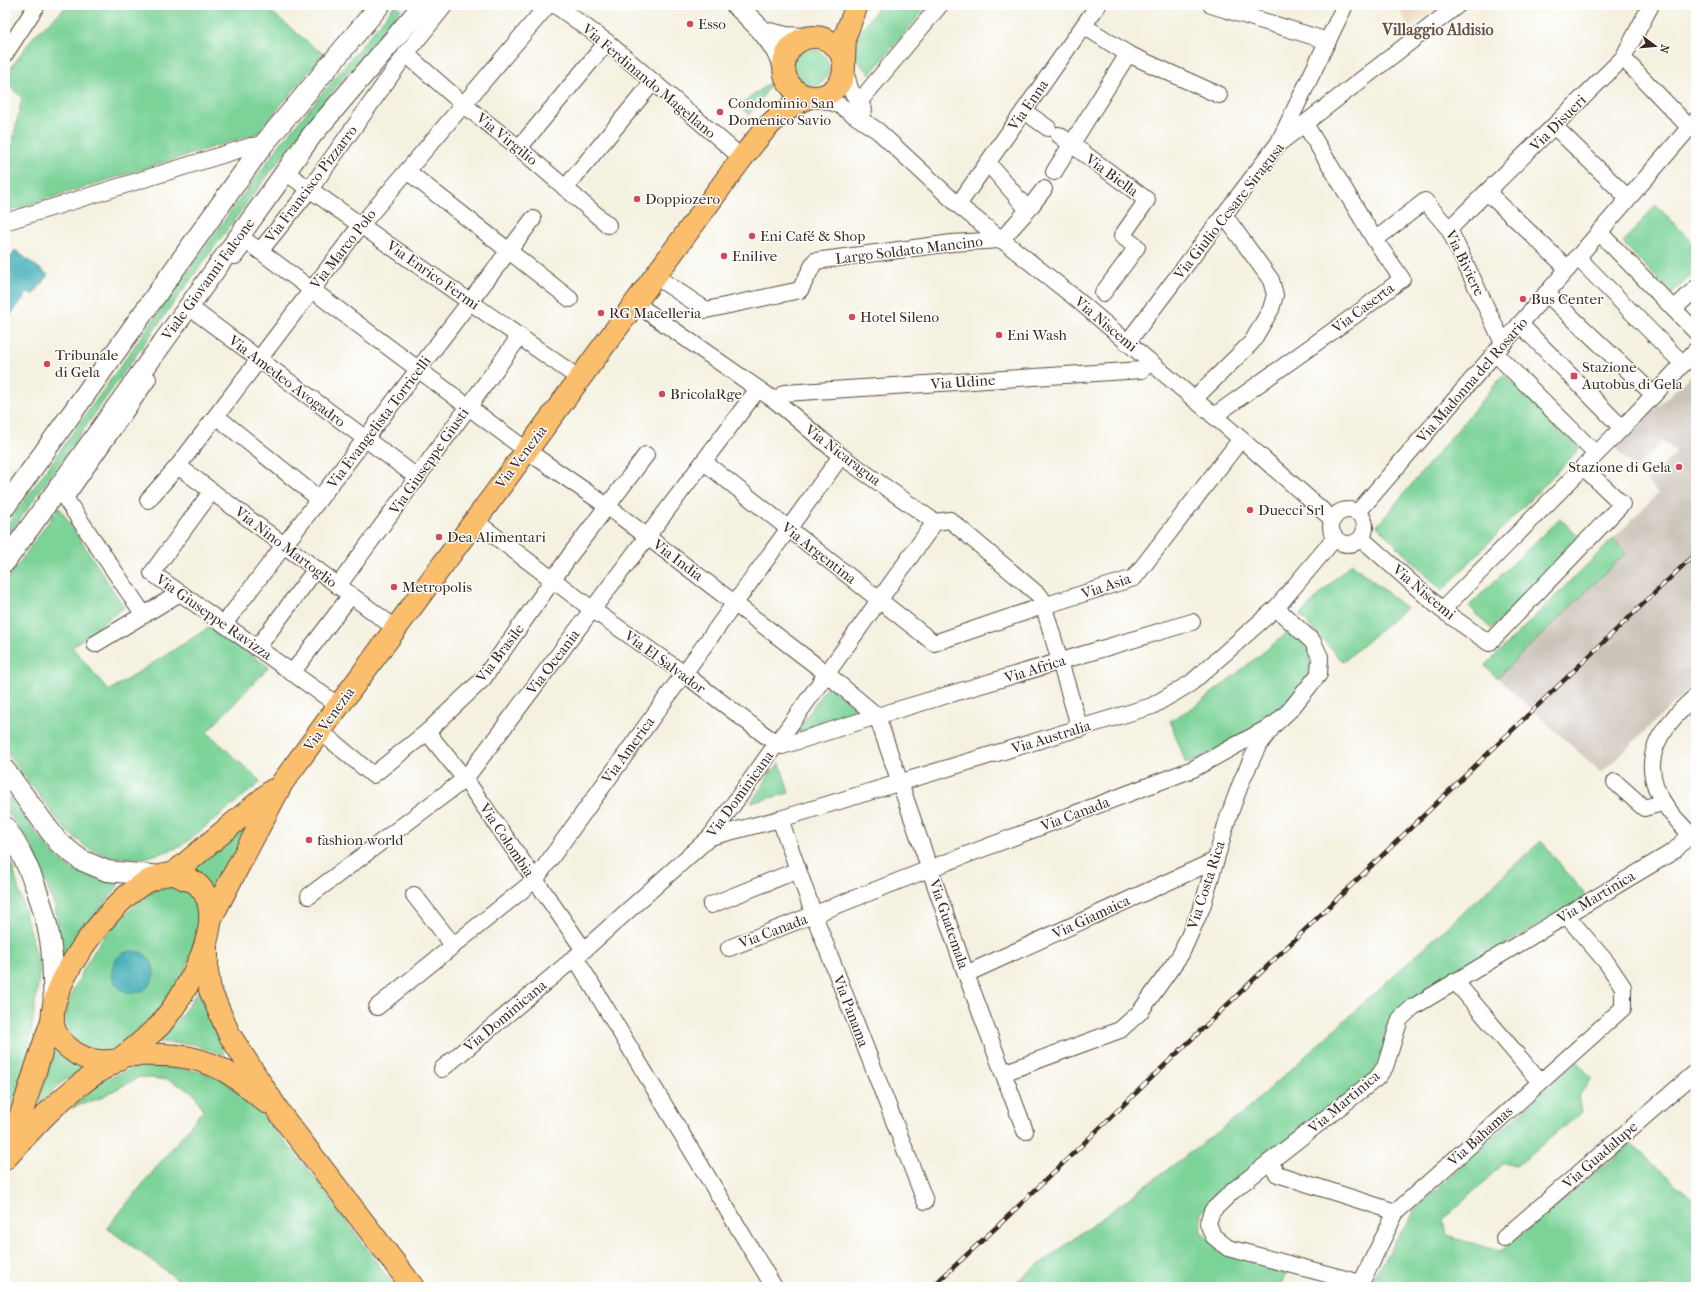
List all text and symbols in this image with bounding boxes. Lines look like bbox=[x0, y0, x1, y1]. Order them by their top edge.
place label: Esso bbox=[698, 15, 726, 33]
street label: Via Ferdinando Magellano bbox=[578, 19, 720, 143]
marker: Esso bbox=[685, 19, 695, 29]
district label: Villaggio Aldisio bbox=[1381, 20, 1494, 40]
north arrow bbox=[1635, 26, 1675, 66]
text: N bbox=[1657, 43, 1672, 55]
street label: Via Enna bbox=[1003, 75, 1053, 135]
street label: Via Disueri bbox=[1525, 91, 1590, 156]
place label: Condominio San Domenico Savio bbox=[728, 94, 834, 129]
marker: Condominio San Domenico Savio bbox=[715, 107, 725, 117]
street label: Via Virgilio bbox=[472, 108, 541, 169]
street label: Via Francisco Pizzarro bbox=[260, 121, 361, 247]
street label: Via Giulio Cesare Siragusa bbox=[1169, 138, 1289, 284]
street label: Via Biella bbox=[1081, 149, 1143, 201]
place label: Doppiozero bbox=[645, 190, 720, 208]
marker: Doppiozero bbox=[632, 194, 642, 204]
street label: Via Marco Polo bbox=[306, 205, 380, 293]
street label: Viale Giovanni Falcone bbox=[157, 214, 259, 344]
street label: Via Biviere bbox=[1441, 226, 1489, 299]
place label: Eni Café & Shop bbox=[760, 227, 865, 245]
marker: Eni Café & Shop bbox=[747, 231, 757, 241]
street label: Largo Soldato Mancino bbox=[834, 232, 984, 268]
street label: Via Enrico Fermi bbox=[382, 236, 483, 314]
place label: Enilive bbox=[732, 247, 778, 265]
marker: Enilive bbox=[719, 251, 729, 261]
street label: Via Caserta bbox=[1328, 278, 1398, 338]
place label: Bus Center bbox=[1531, 290, 1604, 308]
street label: Via Niscemi bbox=[1070, 292, 1141, 356]
marker: Bus Center bbox=[1518, 294, 1528, 304]
place label: RG Macelleria bbox=[609, 304, 702, 322]
marker: RG Macelleria bbox=[596, 308, 606, 318]
place label: Hotel Sileno bbox=[860, 308, 939, 326]
marker: Hotel Sileno bbox=[847, 312, 857, 322]
street label: Via Madonna del Rosario bbox=[1412, 313, 1532, 447]
place label: Eni Wash bbox=[1007, 326, 1068, 344]
marker: Eni Wash bbox=[994, 330, 1004, 340]
street label: Via Amedeo Avogadro bbox=[224, 331, 349, 431]
place label: Tribunale di Gela bbox=[55, 346, 119, 381]
street label: Via Evangelista Torricelli bbox=[323, 352, 435, 493]
place label: Stazione Autobus di Gela bbox=[1581, 358, 1684, 393]
marker: Tribunale di Gela bbox=[42, 359, 52, 369]
street label: Via Udine bbox=[929, 371, 996, 393]
marker: Stazione Autobus di Gela bbox=[1569, 371, 1579, 381]
place label: BricolaRge bbox=[670, 385, 743, 403]
marker: BricolaRge bbox=[657, 389, 667, 399]
street label: Via Giuseppe Giusti bbox=[385, 404, 473, 519]
street label: Via Nicaragua bbox=[801, 420, 885, 490]
street label: Via Venezia bbox=[491, 421, 551, 493]
place label: Stazione di Gela bbox=[1568, 458, 1672, 476]
marker: Stazione di Gela bbox=[1674, 462, 1684, 472]
place label: Duecci Srl bbox=[1258, 501, 1324, 519]
street label: Via Nino Martoglio bbox=[230, 502, 341, 592]
marker: Duecci Srl bbox=[1245, 505, 1255, 515]
street label: Via Argentina bbox=[777, 518, 861, 588]
place label: Dea Alimentari bbox=[447, 528, 546, 546]
marker: Dea Alimentari bbox=[434, 532, 444, 542]
street label: Via India bbox=[648, 535, 708, 585]
street label: Via Niscemi bbox=[1388, 560, 1459, 624]
street label: Via Asia bbox=[1078, 569, 1134, 603]
street label: Via Giuseppe Ravizza bbox=[152, 570, 276, 664]
place label: Metropolis bbox=[402, 578, 472, 596]
marker: Metropolis bbox=[389, 582, 399, 592]
street label: Via Brasile bbox=[472, 620, 528, 687]
street label: Via Oceania bbox=[522, 625, 584, 699]
street label: Via El Salvador bbox=[620, 626, 710, 698]
street label: Via Africa bbox=[1001, 651, 1069, 687]
street label: Via Venezia bbox=[299, 683, 359, 755]
street label: Via America bbox=[597, 712, 659, 788]
street label: Via Australia bbox=[1008, 716, 1094, 758]
street label: Via Dominicana bbox=[702, 746, 778, 842]
street label: Via Canada bbox=[1037, 792, 1113, 836]
street label: Via Colombia bbox=[475, 799, 539, 881]
place label: fashion world bbox=[317, 831, 404, 849]
marker: fashion world bbox=[304, 835, 314, 845]
street label: Via Costa Rica bbox=[1183, 838, 1229, 932]
street label: Via Martinica bbox=[1553, 866, 1639, 928]
street label: Via Guatemala bbox=[925, 876, 973, 972]
street label: Via Giamaica bbox=[1048, 891, 1134, 943]
street label: Via Canada bbox=[735, 909, 811, 953]
street label: Via Panama bbox=[829, 972, 873, 1050]
street label: Via Dominicana bbox=[459, 976, 551, 1056]
street label: Via Martinica bbox=[1304, 1066, 1384, 1138]
street label: Via Bahamas bbox=[1443, 1102, 1517, 1171]
street label: Via Guadalupe bbox=[1558, 1117, 1642, 1193]

